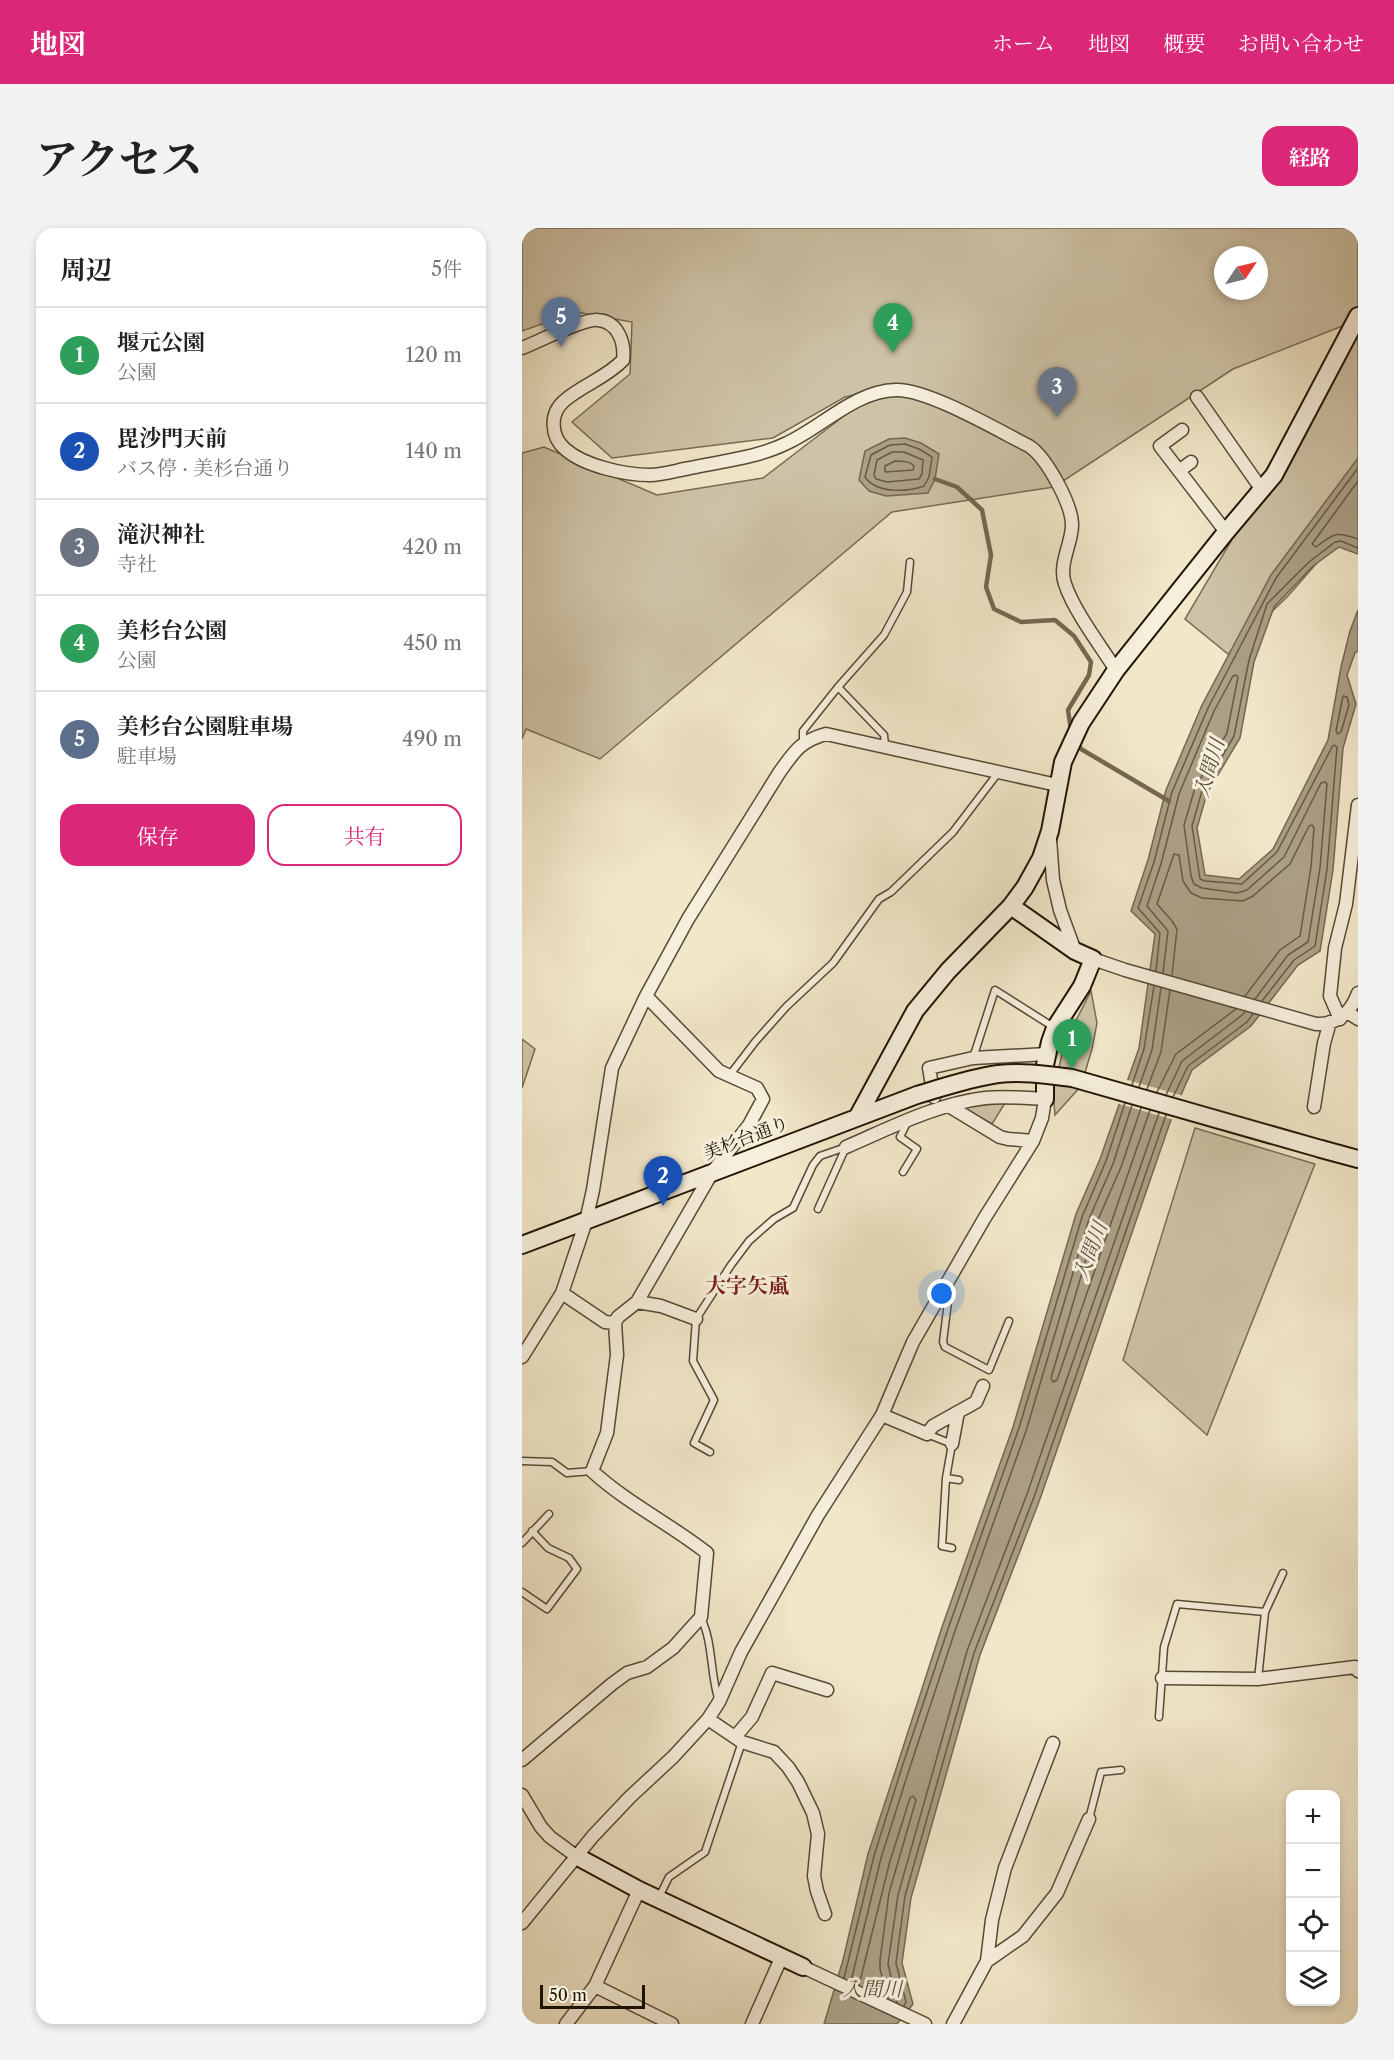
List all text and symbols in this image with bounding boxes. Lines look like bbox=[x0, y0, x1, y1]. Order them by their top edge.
text: 地図 bbox=[30, 27, 86, 61]
text: ホーム bbox=[992, 31, 1055, 56]
text: 地図 bbox=[1088, 31, 1130, 56]
text: 概要 bbox=[1163, 31, 1205, 56]
text: お問い合わせ bbox=[1238, 31, 1364, 56]
button: 経路 bbox=[1262, 126, 1358, 186]
text: アクセス bbox=[36, 133, 203, 185]
north arrow bbox=[1214, 246, 1268, 300]
text: 周辺 bbox=[60, 254, 112, 286]
text: 5件 bbox=[431, 257, 462, 281]
pin: 5 bbox=[542, 298, 580, 347]
pin: 4 bbox=[874, 304, 913, 353]
text: 堰元公園 bbox=[117, 329, 205, 356]
text: 1 bbox=[75, 343, 84, 367]
text: 120 m bbox=[405, 343, 462, 367]
text: 公園 bbox=[117, 360, 157, 384]
pin: 3 bbox=[1038, 368, 1076, 417]
text: 毘沙門天前 bbox=[117, 425, 227, 452]
text: 2 bbox=[74, 439, 85, 463]
text: 140 m bbox=[405, 439, 462, 463]
text: バス停 · 美杉台通り bbox=[117, 456, 293, 480]
text: 滝沢神社 bbox=[117, 521, 205, 548]
text: 3 bbox=[74, 535, 85, 559]
text: 420 m bbox=[402, 535, 462, 559]
text: 寺社 bbox=[117, 552, 157, 576]
text: 美杉台公園 bbox=[117, 617, 227, 644]
text: 4 bbox=[74, 631, 85, 655]
text: 450 m bbox=[403, 631, 462, 655]
text: 公園 bbox=[117, 648, 157, 672]
text: 美杉台公園駐車場 bbox=[117, 713, 293, 740]
text: 5 bbox=[74, 727, 85, 751]
text: 490 m bbox=[402, 727, 462, 751]
water label: 入間川 bbox=[1189, 734, 1230, 800]
text: 駐車場 bbox=[117, 744, 177, 768]
button: 保存 bbox=[60, 804, 255, 866]
button: 共有 bbox=[267, 804, 462, 866]
pin: 1 bbox=[1052, 1020, 1092, 1069]
street label: 美杉台通り bbox=[700, 1112, 792, 1164]
pin: 2 bbox=[644, 1156, 682, 1206]
water label: 入間川 bbox=[1068, 1217, 1113, 1283]
district label: 大字矢颪 bbox=[705, 1273, 789, 1298]
your location bbox=[927, 1279, 956, 1308]
map controls bbox=[1286, 1790, 1340, 2006]
button: + bbox=[1286, 1790, 1340, 1844]
button: − bbox=[1286, 1844, 1340, 1898]
button: locate bbox=[1286, 1898, 1340, 1952]
button: layers bbox=[1286, 1952, 1340, 2006]
water label: 入間川 bbox=[842, 1977, 904, 2001]
scale bar bbox=[540, 1982, 645, 2010]
text: 50 m bbox=[549, 1985, 587, 2005]

